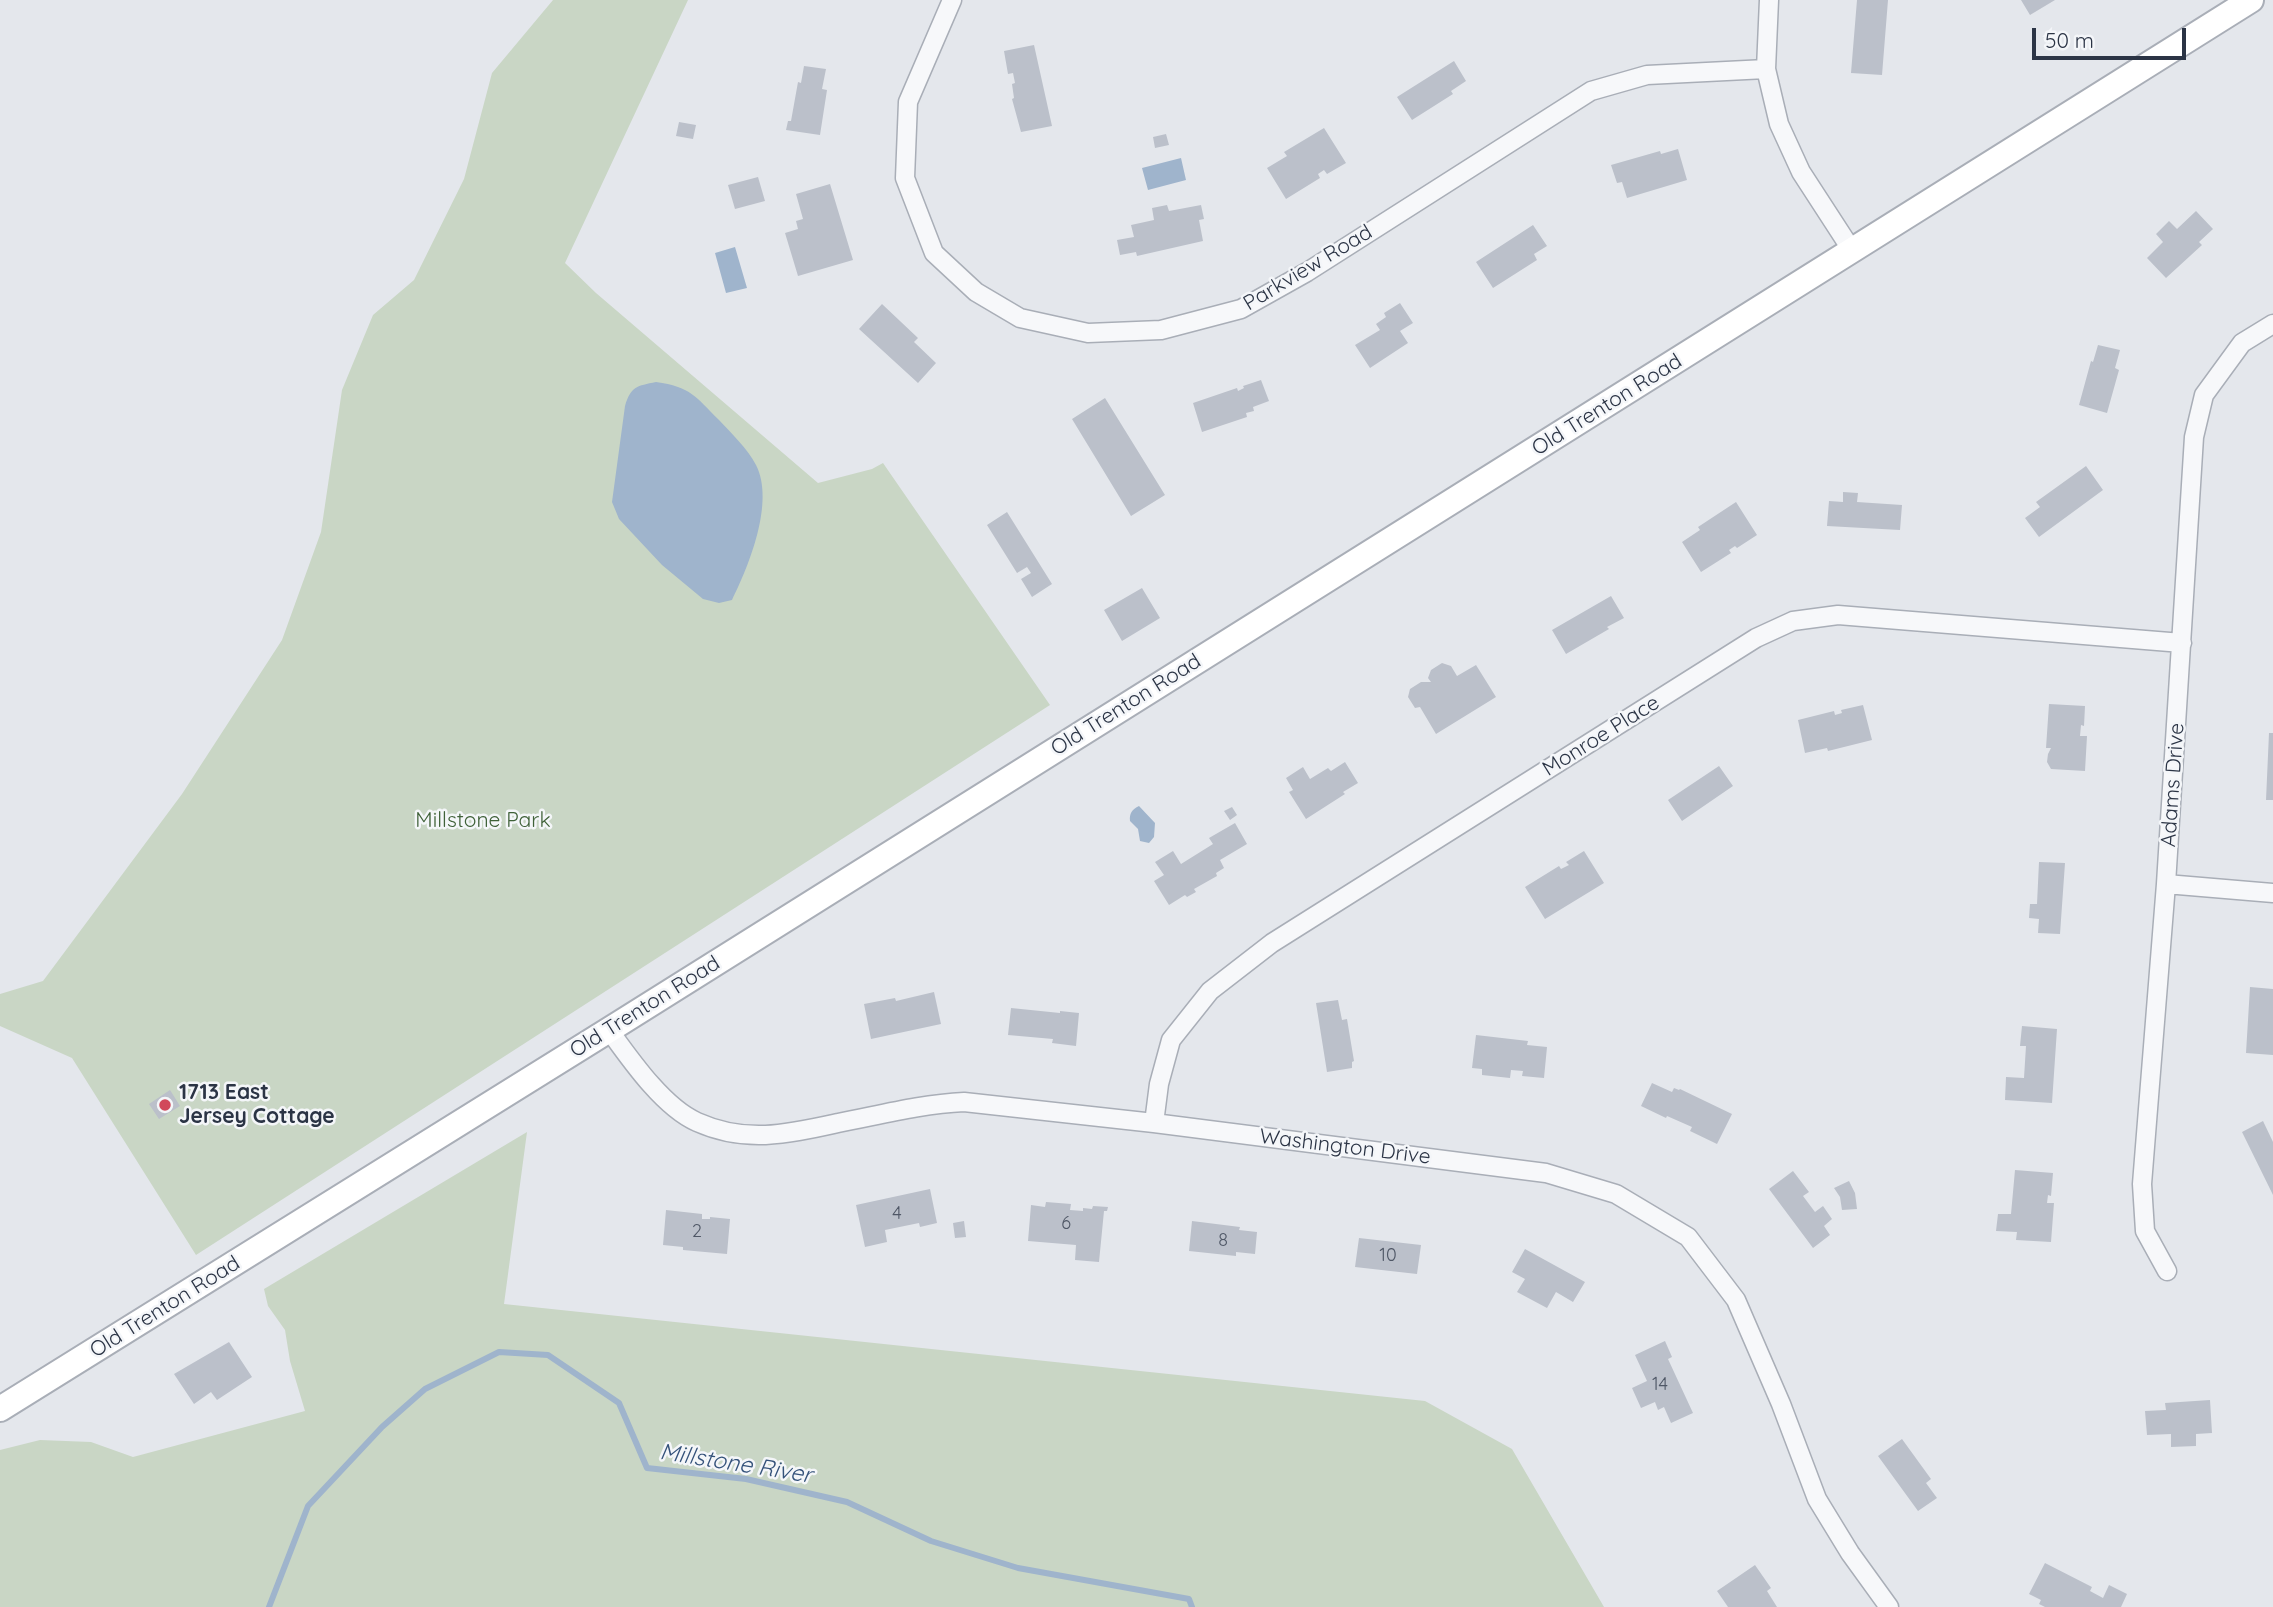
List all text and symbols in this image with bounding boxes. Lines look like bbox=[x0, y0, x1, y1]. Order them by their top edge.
scale bar bbox=[2035, 14, 2189, 58]
text: 50 m bbox=[2045, 27, 2094, 53]
street label: Parkview Road bbox=[1239, 220, 1377, 316]
street label: Old Trenton Road bbox=[1527, 349, 1687, 461]
street label: Old Trenton Road bbox=[1046, 649, 1206, 761]
street label: Monroe Place bbox=[1538, 690, 1664, 782]
street label: Adams Drive bbox=[2156, 722, 2190, 848]
park label: Millstone Park bbox=[415, 808, 551, 834]
street label: Old Trenton Road bbox=[565, 951, 725, 1063]
place label: 1713 East Jersey Cottage bbox=[179, 1080, 335, 1130]
marker: 1713 East Jersey Cottage bbox=[157, 1097, 173, 1113]
street label: Washington Drive bbox=[1258, 1124, 1432, 1170]
house number: 4 bbox=[892, 1203, 902, 1225]
house number: 6 bbox=[1061, 1213, 1071, 1235]
house number: 2 bbox=[692, 1221, 702, 1243]
house number: 8 bbox=[1218, 1230, 1228, 1252]
house number: 10 bbox=[1379, 1245, 1397, 1267]
street label: Old Trenton Road bbox=[85, 1251, 245, 1363]
house number: 14 bbox=[1652, 1374, 1668, 1396]
water label: Millstone River bbox=[658, 1438, 814, 1490]

